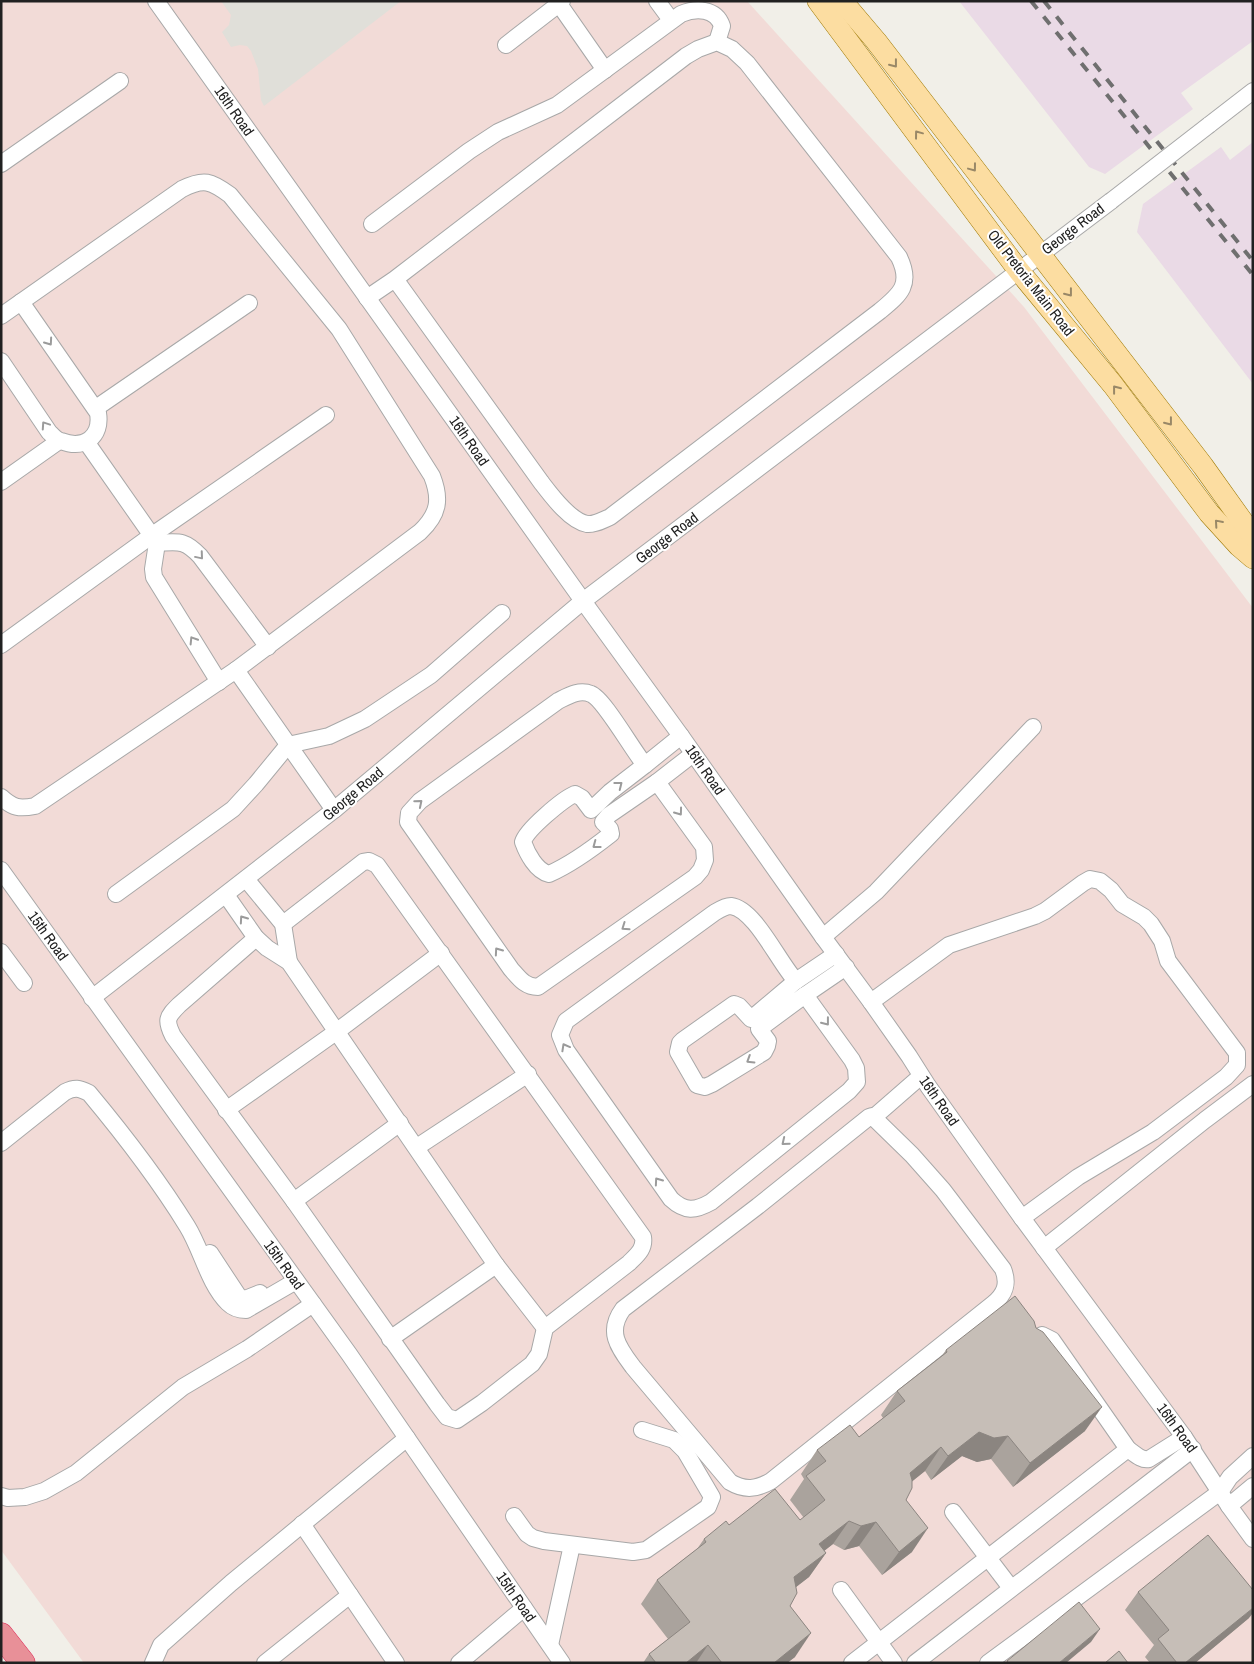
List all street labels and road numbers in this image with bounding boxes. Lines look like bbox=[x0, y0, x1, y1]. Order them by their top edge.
street label: 16th Road bbox=[210, 81, 259, 140]
street label: George Road bbox=[1037, 198, 1109, 259]
street label: Old Pretoria Main Road bbox=[983, 225, 1080, 340]
street label: 16th Road bbox=[445, 411, 494, 470]
street label: George Road bbox=[631, 507, 703, 568]
street label: 16th Road bbox=[681, 740, 730, 799]
street label: George Road bbox=[318, 762, 388, 825]
street label: 15th Road bbox=[23, 907, 74, 965]
street label: 16th Road bbox=[915, 1071, 964, 1130]
street label: 15th Road bbox=[259, 1236, 310, 1294]
street label: 16th Road bbox=[1152, 1399, 1203, 1457]
street label: 15th Road bbox=[492, 1567, 541, 1626]

